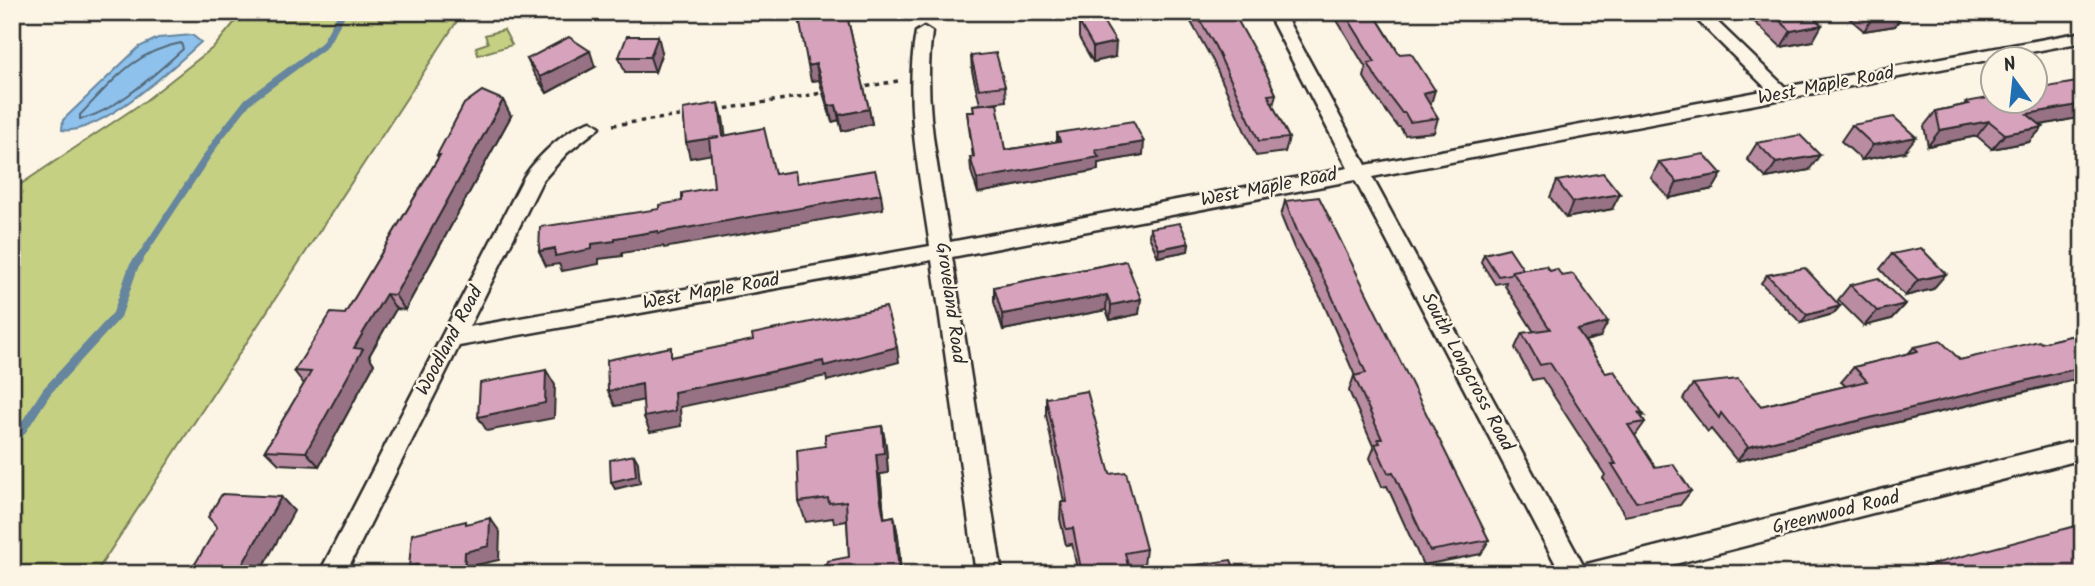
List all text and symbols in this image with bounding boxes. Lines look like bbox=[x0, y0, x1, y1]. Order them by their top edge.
north arrow bbox=[1980, 46, 2050, 116]
text: N bbox=[2000, 49, 2020, 82]
street label: West Maple Road bbox=[1755, 58, 1897, 114]
street label: West Maple Road bbox=[1198, 160, 1340, 216]
street label: Groveland Road bbox=[927, 241, 973, 366]
street label: West Maple Road bbox=[640, 265, 782, 319]
street label: Woodland Road bbox=[408, 280, 492, 401]
street label: South Longcross Road bbox=[1412, 287, 1522, 457]
street label: Greenwood Road bbox=[1769, 483, 1903, 543]

